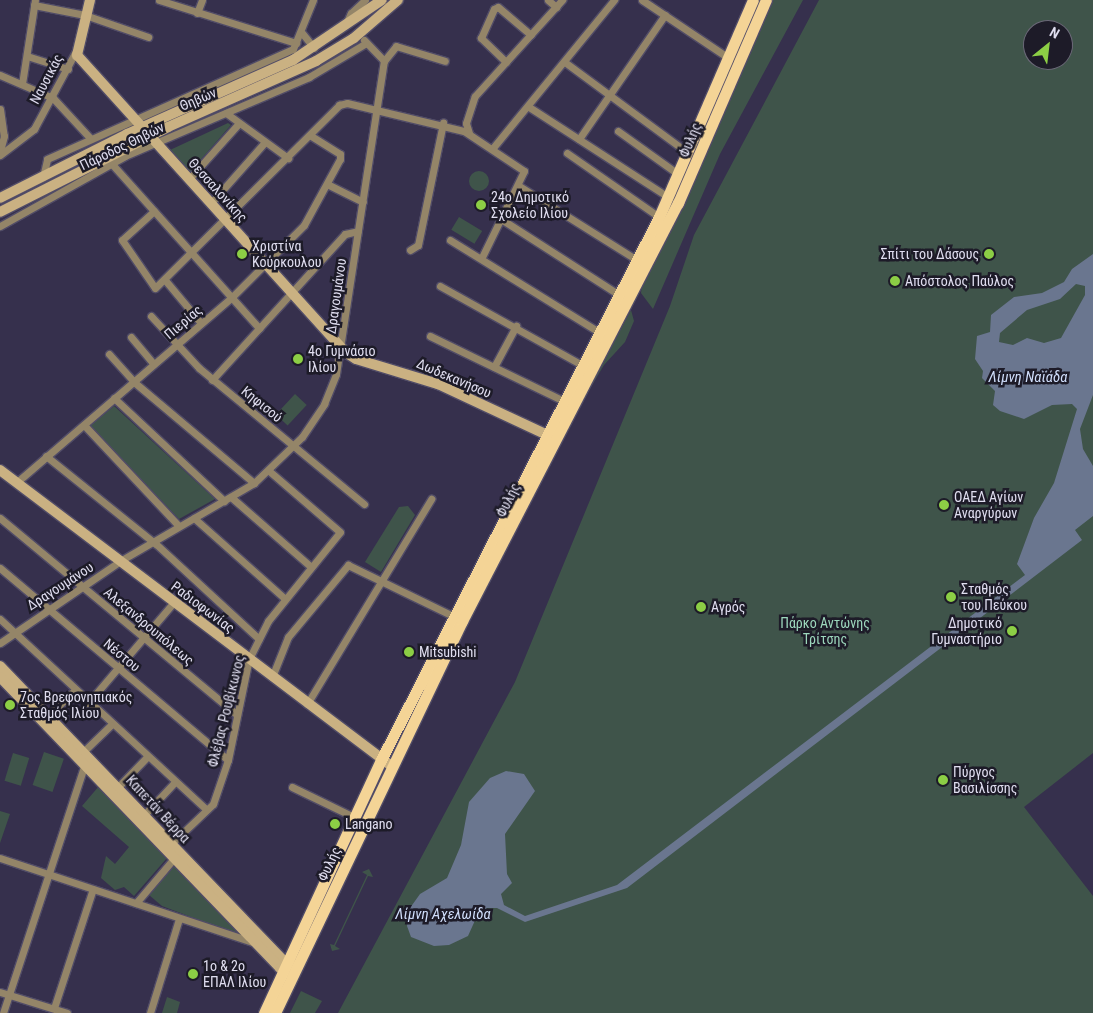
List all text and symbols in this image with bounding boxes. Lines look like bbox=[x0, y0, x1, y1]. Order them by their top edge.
north arrow bbox=[1023, 20, 1073, 70]
text: N bbox=[1047, 24, 1062, 42]
street label: Ναυσικάς bbox=[26, 51, 66, 107]
street label: Θηβών bbox=[177, 84, 219, 114]
street label: Πάροδος Θηβών bbox=[77, 118, 167, 174]
street label: Φυλής bbox=[675, 120, 705, 160]
street label: Θεσσαλονίκης bbox=[185, 155, 251, 225]
place label: 24ο Δημοτικό Σχολείο Ιλίου bbox=[491, 189, 569, 222]
marker: 24ο Δημοτικό Σχολείο Ιλίου bbox=[475, 199, 487, 211]
place label: Χριστίνα Κούρκουλου bbox=[252, 238, 321, 270]
place label: Σπίτι του Δάσους bbox=[880, 246, 979, 262]
marker: Χριστίνα Κούρκουλου bbox=[236, 248, 248, 260]
marker: Σπίτι του Δάσους bbox=[983, 248, 995, 260]
street label: Δραγουμάνου bbox=[322, 257, 350, 335]
place label: Απόστολος Παύλος bbox=[905, 273, 1014, 289]
marker: Απόστολος Παύλος bbox=[889, 275, 901, 287]
street label: Πιερίας bbox=[161, 301, 205, 343]
place label: 4ο Γυμνάσιο Ιλίου bbox=[308, 343, 376, 376]
marker: 4ο Γυμνάσιο Ιλίου bbox=[292, 353, 304, 365]
street label: Δωδεκανήσου bbox=[414, 355, 494, 401]
water label: Λίμνη Ναϊάδα bbox=[988, 369, 1068, 387]
street label: Κηφισού bbox=[238, 382, 286, 426]
street label: Φυλής bbox=[492, 480, 524, 520]
place label: ΟΑΕΔ Αγίων Αναργύρων bbox=[954, 489, 1023, 522]
marker: ΟΑΕΔ Αγίων Αναργύρων bbox=[938, 499, 950, 511]
street label: Δραγουμάνου bbox=[24, 558, 96, 614]
street label: Ραδιοφωνίας bbox=[168, 578, 238, 636]
place label: Σταθμός του Πεύκου bbox=[961, 581, 1027, 614]
street label: Αλεξανδρουπόλεως bbox=[101, 583, 197, 669]
marker: Σταθμός του Πεύκου bbox=[945, 591, 957, 603]
place label: Αγρός bbox=[711, 599, 745, 615]
marker: Αγρός bbox=[695, 601, 707, 613]
park label: Πάρκο Αντώνης Τρίτσης bbox=[780, 615, 870, 648]
place label: Δημοτικό Γυμναστήριο bbox=[931, 615, 1002, 648]
marker: Δημοτικό Γυμναστήριο bbox=[1006, 625, 1018, 637]
street label: Νέστου bbox=[100, 635, 144, 675]
place label: Mitsubishi bbox=[419, 644, 477, 660]
marker: Mitsubishi bbox=[403, 646, 415, 658]
street label: Φλέβας Ρουβίκωνος bbox=[204, 653, 248, 769]
place label: 7ος Βρεφονηπιακός Σταθμός Ιλίου bbox=[20, 689, 132, 722]
marker: 7ος Βρεφονηπιακός Σταθμός Ιλίου bbox=[4, 699, 16, 711]
place label: Πύργος Βασιλίσσης bbox=[953, 764, 1017, 796]
street label: Καπετάν Βέρρα bbox=[123, 772, 193, 846]
marker: Πύργος Βασιλίσσης bbox=[937, 774, 949, 786]
place label: Langano bbox=[345, 816, 393, 832]
marker: Langano bbox=[329, 818, 341, 830]
street label: Φυλής bbox=[314, 844, 344, 884]
water label: Λίμνη Αχελωίδα bbox=[395, 906, 491, 924]
place label: 1ο & 2ο ΕΠΑΛ Ιλίου bbox=[203, 958, 266, 990]
marker: 1ο & 2ο ΕΠΑΛ Ιλίου bbox=[187, 968, 199, 980]

